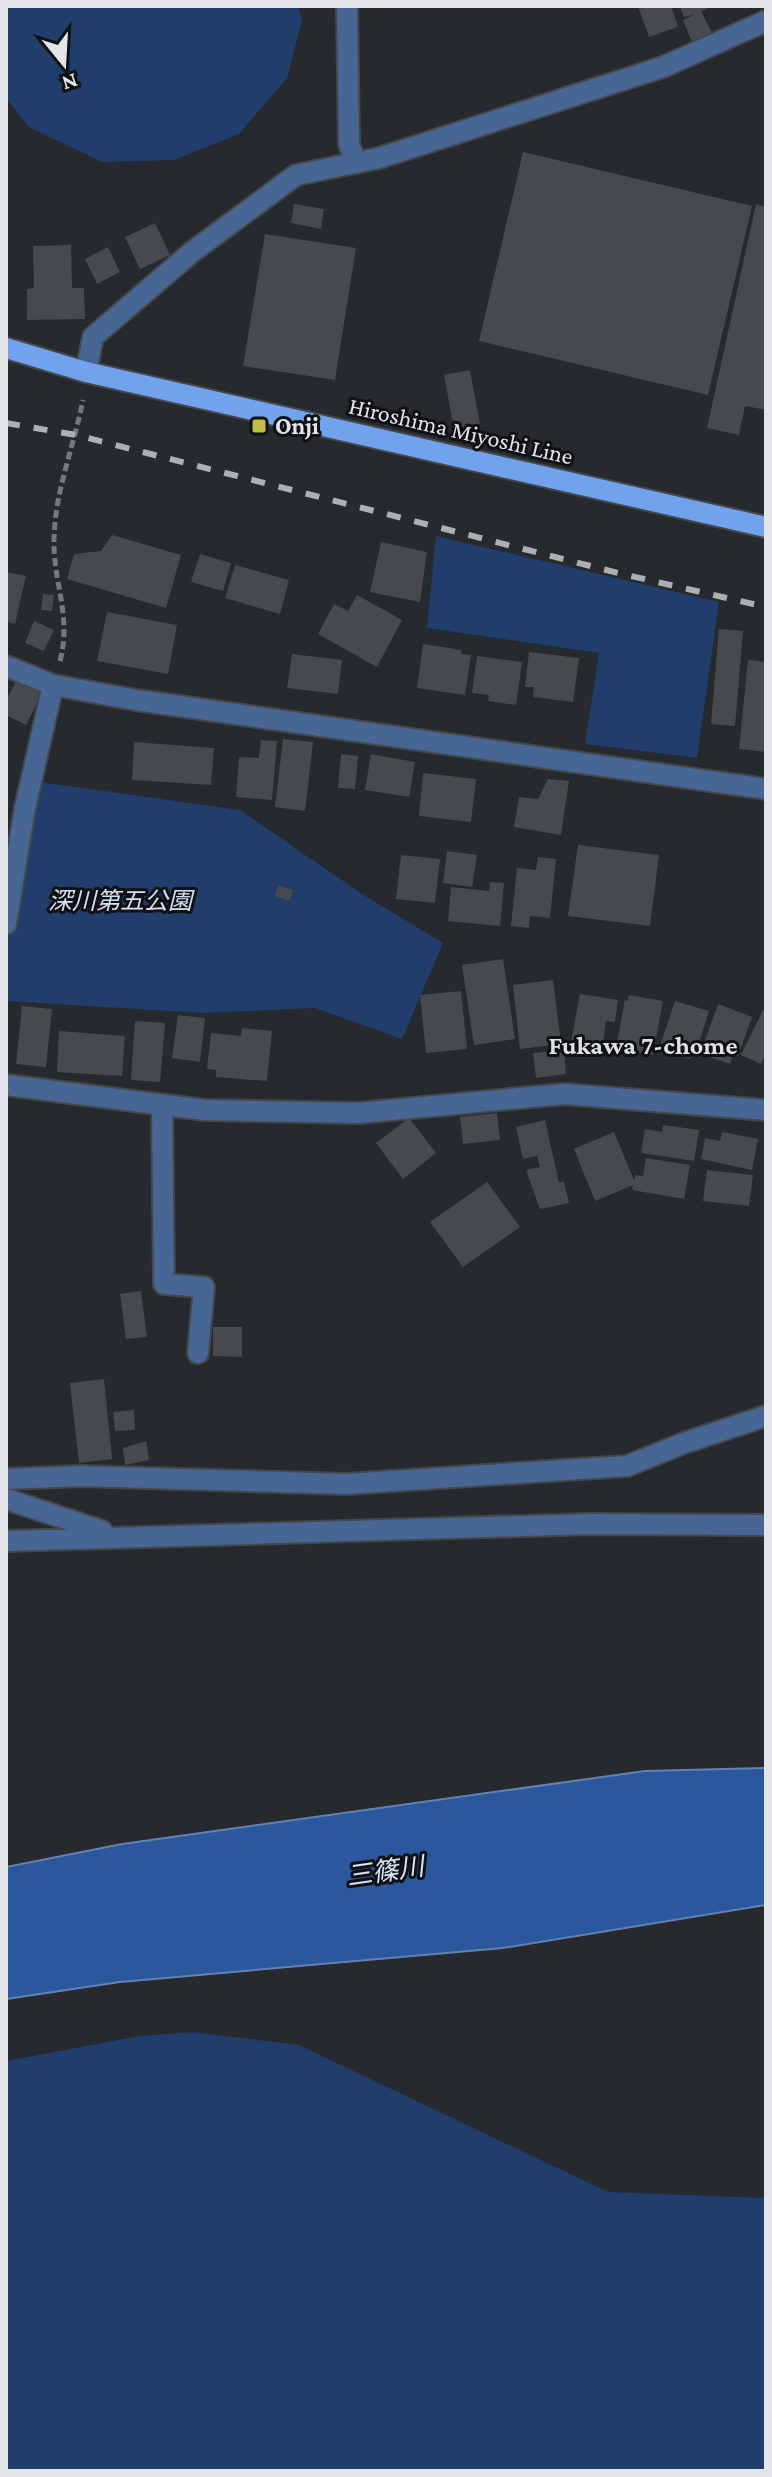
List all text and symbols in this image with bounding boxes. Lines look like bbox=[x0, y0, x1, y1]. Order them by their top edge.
north arrow bbox=[24, 24, 104, 104]
text: N bbox=[59, 68, 81, 97]
street label: Hiroshima Miyoshi Line bbox=[346, 392, 576, 469]
place label: Onji bbox=[275, 412, 319, 440]
marker: Onji bbox=[250, 417, 268, 435]
park label: 深川第五公園 bbox=[48, 887, 195, 914]
district label: Fukawa 7-chome bbox=[549, 1031, 737, 1060]
water label: 三篠川 bbox=[344, 1851, 429, 1891]

